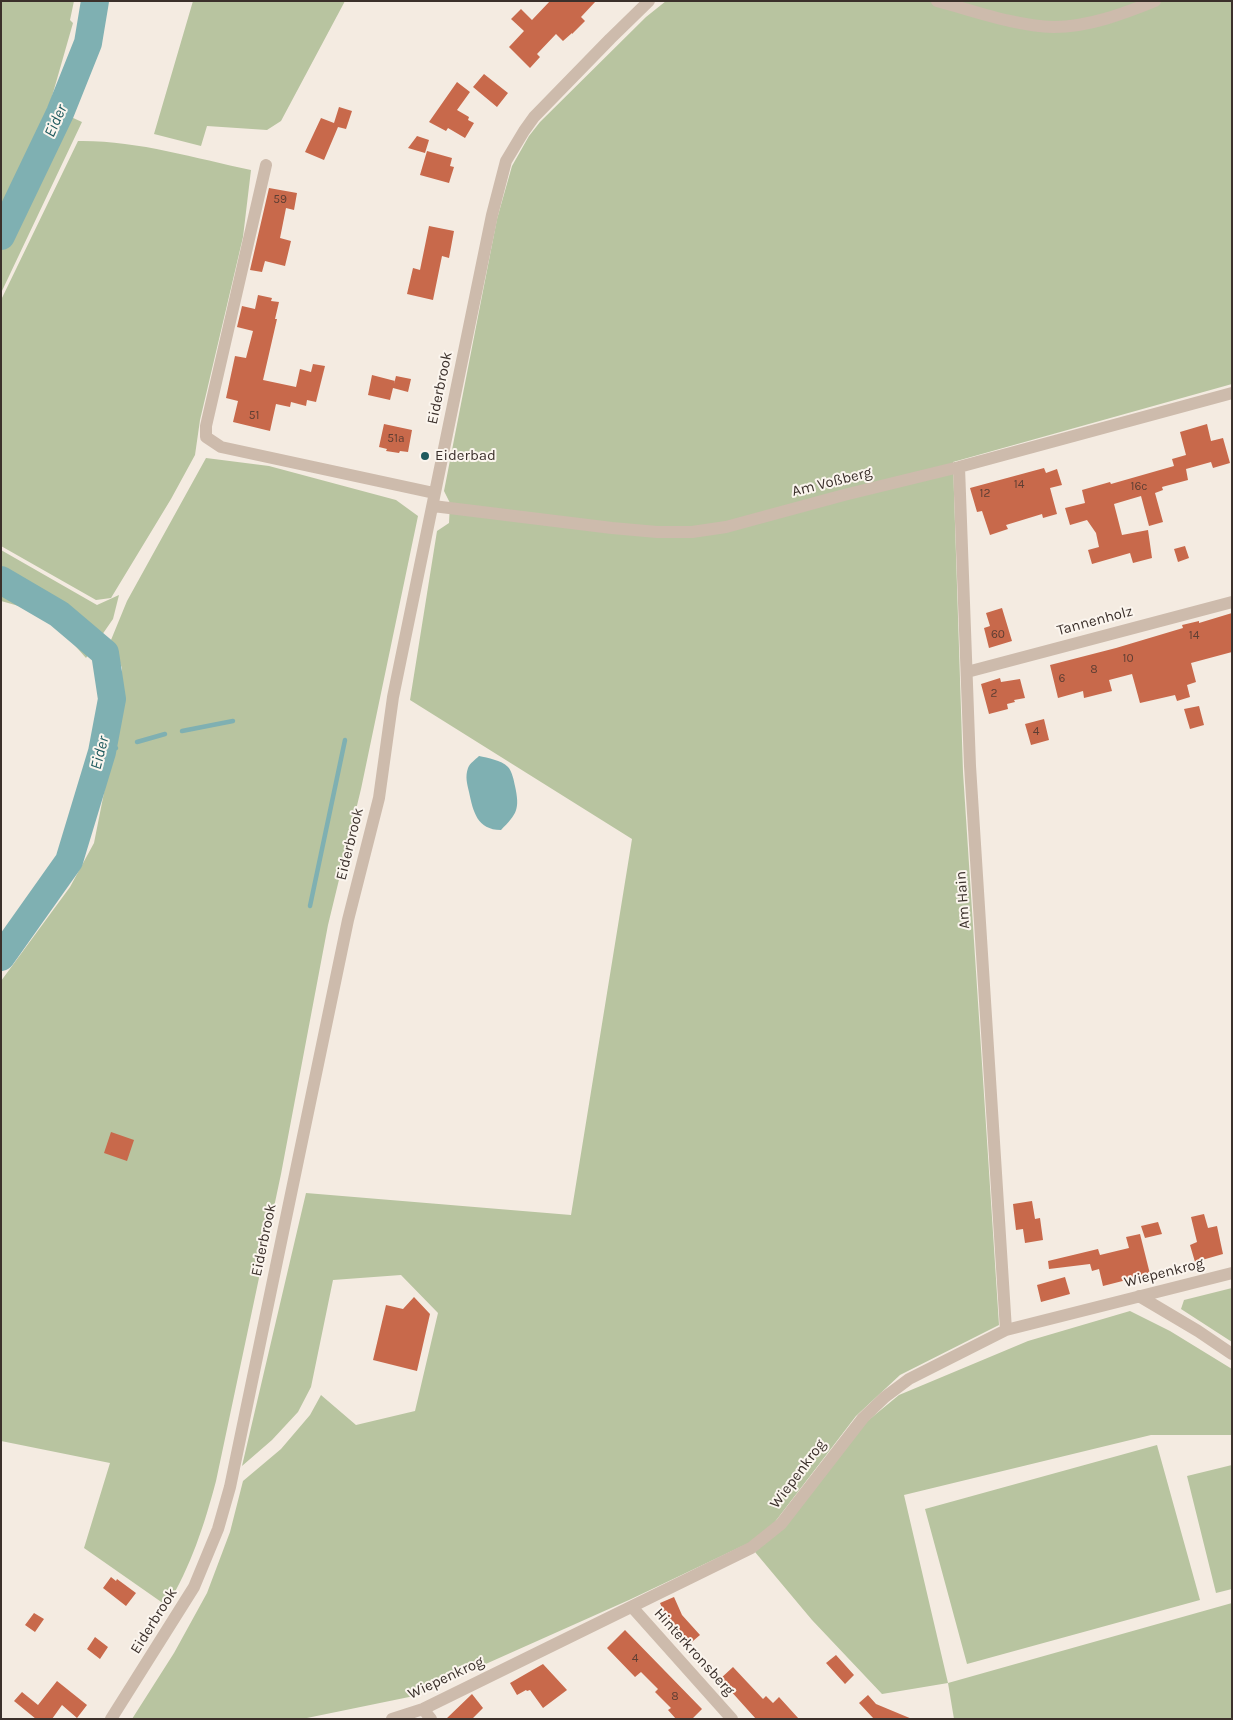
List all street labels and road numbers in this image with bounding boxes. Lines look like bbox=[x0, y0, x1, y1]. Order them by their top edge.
street label: Eiderbrook bbox=[423, 350, 457, 426]
street label: Am Voßberg bbox=[790, 463, 874, 501]
street label: Tannenholz bbox=[1055, 602, 1135, 640]
street label: Eiderbrook bbox=[332, 806, 368, 882]
street label: Am Hain bbox=[952, 870, 974, 930]
street label: Eiderbrook bbox=[247, 1202, 281, 1278]
street label: Wiepenkrog bbox=[1122, 1254, 1206, 1292]
street label: Wiepenkrog bbox=[766, 1436, 830, 1512]
street label: Eiderbrook bbox=[127, 1585, 181, 1657]
street label: Hinterkronsberg bbox=[650, 1605, 738, 1699]
street label: Wiepenkrog bbox=[405, 1653, 487, 1703]

